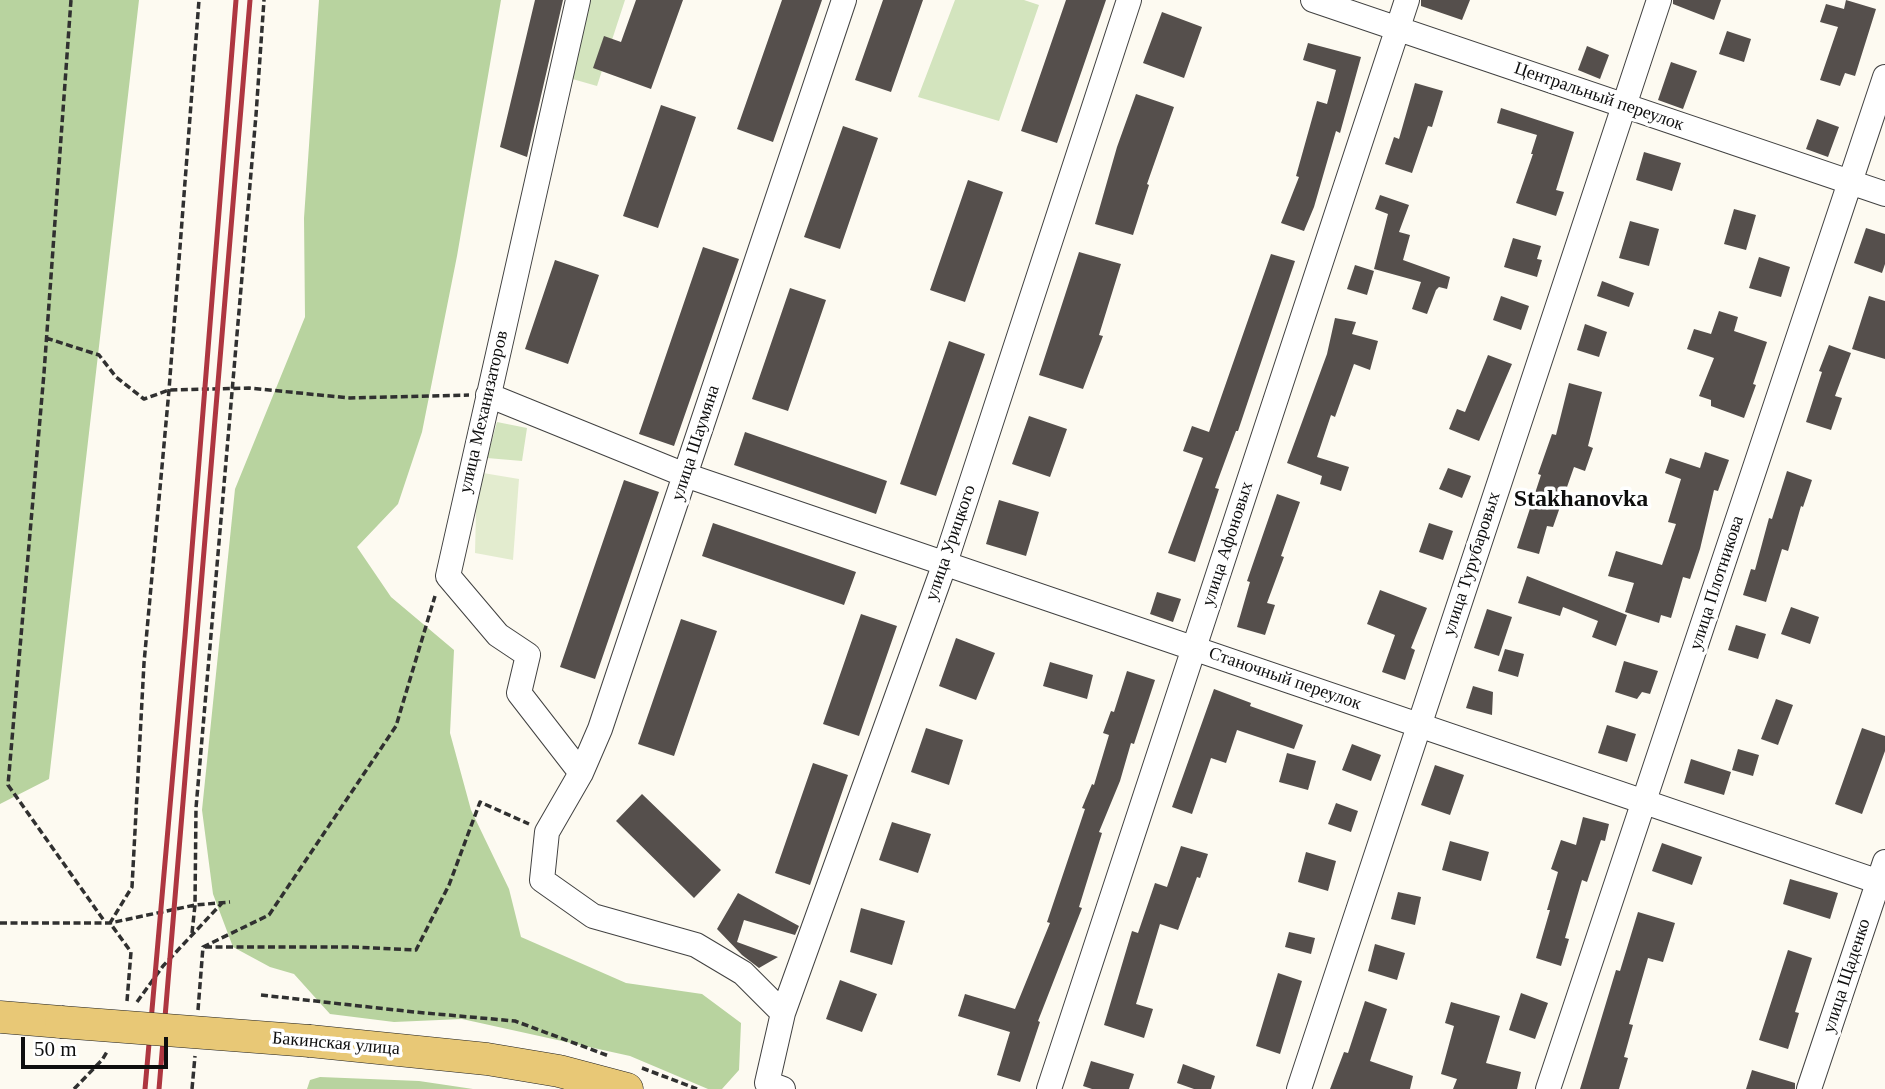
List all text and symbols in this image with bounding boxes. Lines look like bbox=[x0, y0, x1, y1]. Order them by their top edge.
street label: Центральный переулок bbox=[1511, 58, 1687, 136]
street label: улица Механизаторов bbox=[455, 329, 513, 495]
street label: улица Шаумяна bbox=[667, 382, 725, 504]
street label: улица Афоновых bbox=[1198, 479, 1258, 609]
street label: улица Урицкого bbox=[921, 482, 981, 604]
district label: Stakhanovka bbox=[1514, 486, 1648, 514]
street label: улица Турубаровых bbox=[1439, 489, 1505, 639]
street label: улица Плотникова bbox=[1685, 513, 1749, 653]
street label: Станочный переулок bbox=[1206, 643, 1364, 715]
street label: улица Щаденко bbox=[1818, 916, 1876, 1036]
scale bar bbox=[24, 1023, 172, 1066]
street label: Бакинская улица bbox=[271, 1028, 401, 1060]
text: 50 m bbox=[34, 1037, 77, 1061]

